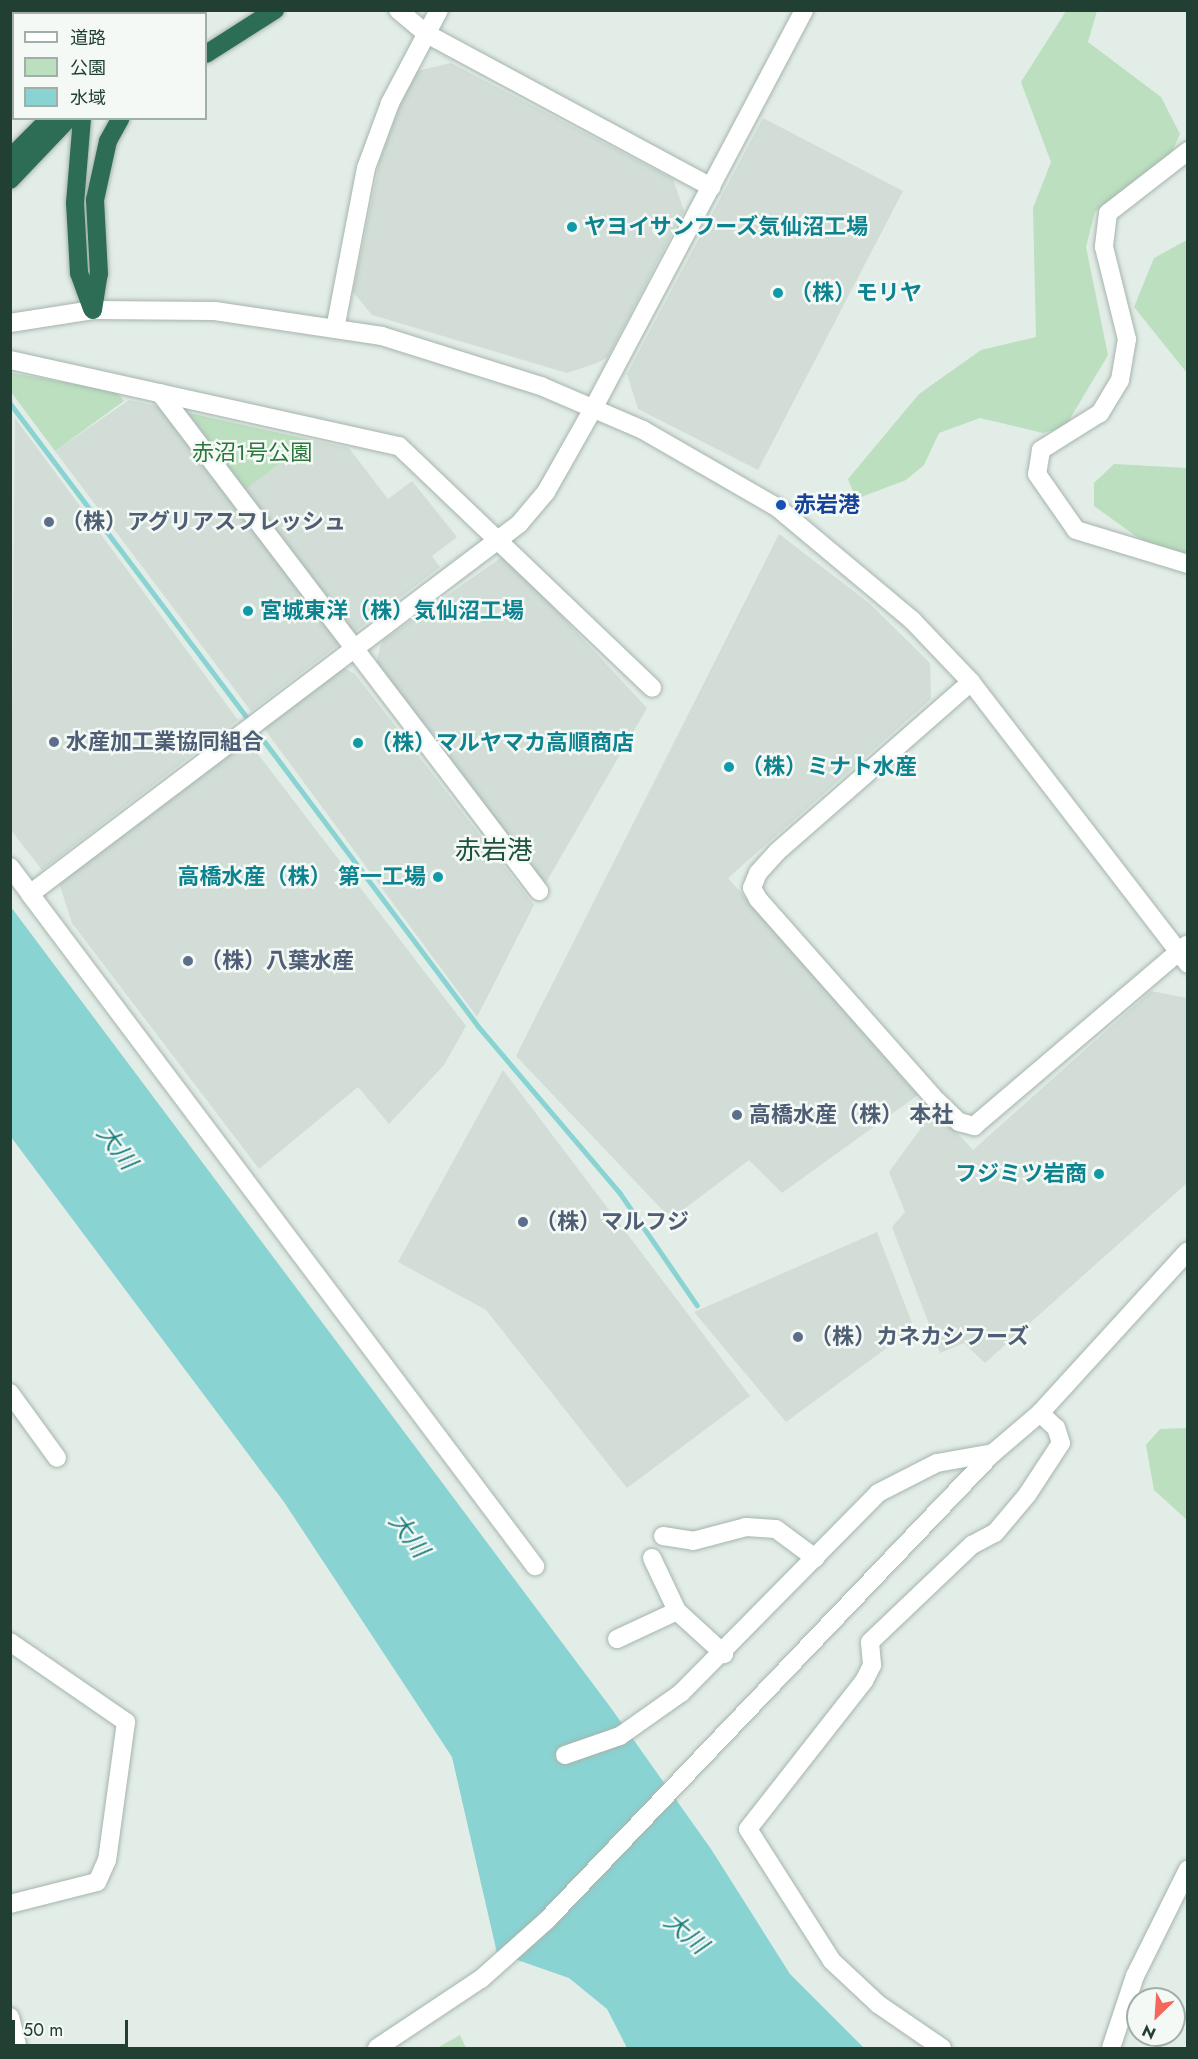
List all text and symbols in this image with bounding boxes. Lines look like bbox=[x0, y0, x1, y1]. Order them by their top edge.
legend bbox=[12, 12, 207, 120]
text: 道路 bbox=[70, 25, 106, 51]
text: 公園 bbox=[70, 55, 106, 81]
text: 水域 bbox=[70, 85, 106, 111]
place label: ヤヨイサンフーズ気仙沼工場 bbox=[584, 214, 870, 240]
marker: ヤヨイサンフーズ気仙沼工場 bbox=[565, 220, 579, 234]
place label: （株）モリヤ bbox=[790, 280, 922, 306]
marker: （株）モリヤ bbox=[771, 286, 785, 300]
park label: 赤沼1号公園 bbox=[192, 440, 312, 466]
place label: 赤岩港 bbox=[794, 492, 860, 518]
marker: 赤岩港 bbox=[772, 496, 790, 514]
place label: （株）アグリアスフレッシュ bbox=[61, 509, 347, 535]
marker: （株）アグリアスフレッシュ bbox=[42, 515, 56, 529]
place label: 宮城東洋（株）気仙沼工場 bbox=[260, 598, 524, 624]
marker: 宮城東洋（株）気仙沼工場 bbox=[241, 604, 255, 618]
place label: 水産加工業協同組合 bbox=[66, 729, 264, 755]
place label: （株）マルヤマカ高順商店 bbox=[370, 730, 634, 756]
marker: 水産加工業協同組合 bbox=[47, 735, 61, 749]
marker: （株）マルヤマカ高順商店 bbox=[351, 736, 365, 750]
place label: （株）ミナト水産 bbox=[741, 754, 917, 780]
marker: （株）ミナト水産 bbox=[722, 760, 736, 774]
district label: 赤岩港 bbox=[455, 835, 533, 867]
place label: 高橋水産（株） 第一工場 bbox=[177, 864, 426, 890]
marker: 高橋水産（株） 第一工場 bbox=[431, 870, 445, 884]
place label: （株）八葉水産 bbox=[200, 948, 354, 974]
marker: （株）八葉水産 bbox=[181, 954, 195, 968]
place label: 高橋水産（株） 本社 bbox=[749, 1102, 954, 1128]
marker: 高橋水産（株） 本社 bbox=[730, 1108, 744, 1122]
water label: 大川 bbox=[91, 1119, 143, 1175]
place label: フジミツ岩商 bbox=[955, 1161, 1087, 1187]
marker: フジミツ岩商 bbox=[1092, 1167, 1106, 1181]
place label: （株）マルフジ bbox=[535, 1209, 689, 1235]
marker: （株）マルフジ bbox=[516, 1215, 530, 1229]
place label: （株）カネカシフーズ bbox=[810, 1324, 1030, 1350]
marker: （株）カネカシフーズ bbox=[791, 1330, 805, 1344]
water label: 大川 bbox=[383, 1507, 435, 1563]
water label: 大川 bbox=[658, 1906, 714, 1960]
north arrow bbox=[1126, 1987, 1186, 2047]
scale bar bbox=[15, 2008, 130, 2046]
text: 50 m bbox=[23, 2017, 63, 2043]
text: N bbox=[1138, 2019, 1160, 2045]

